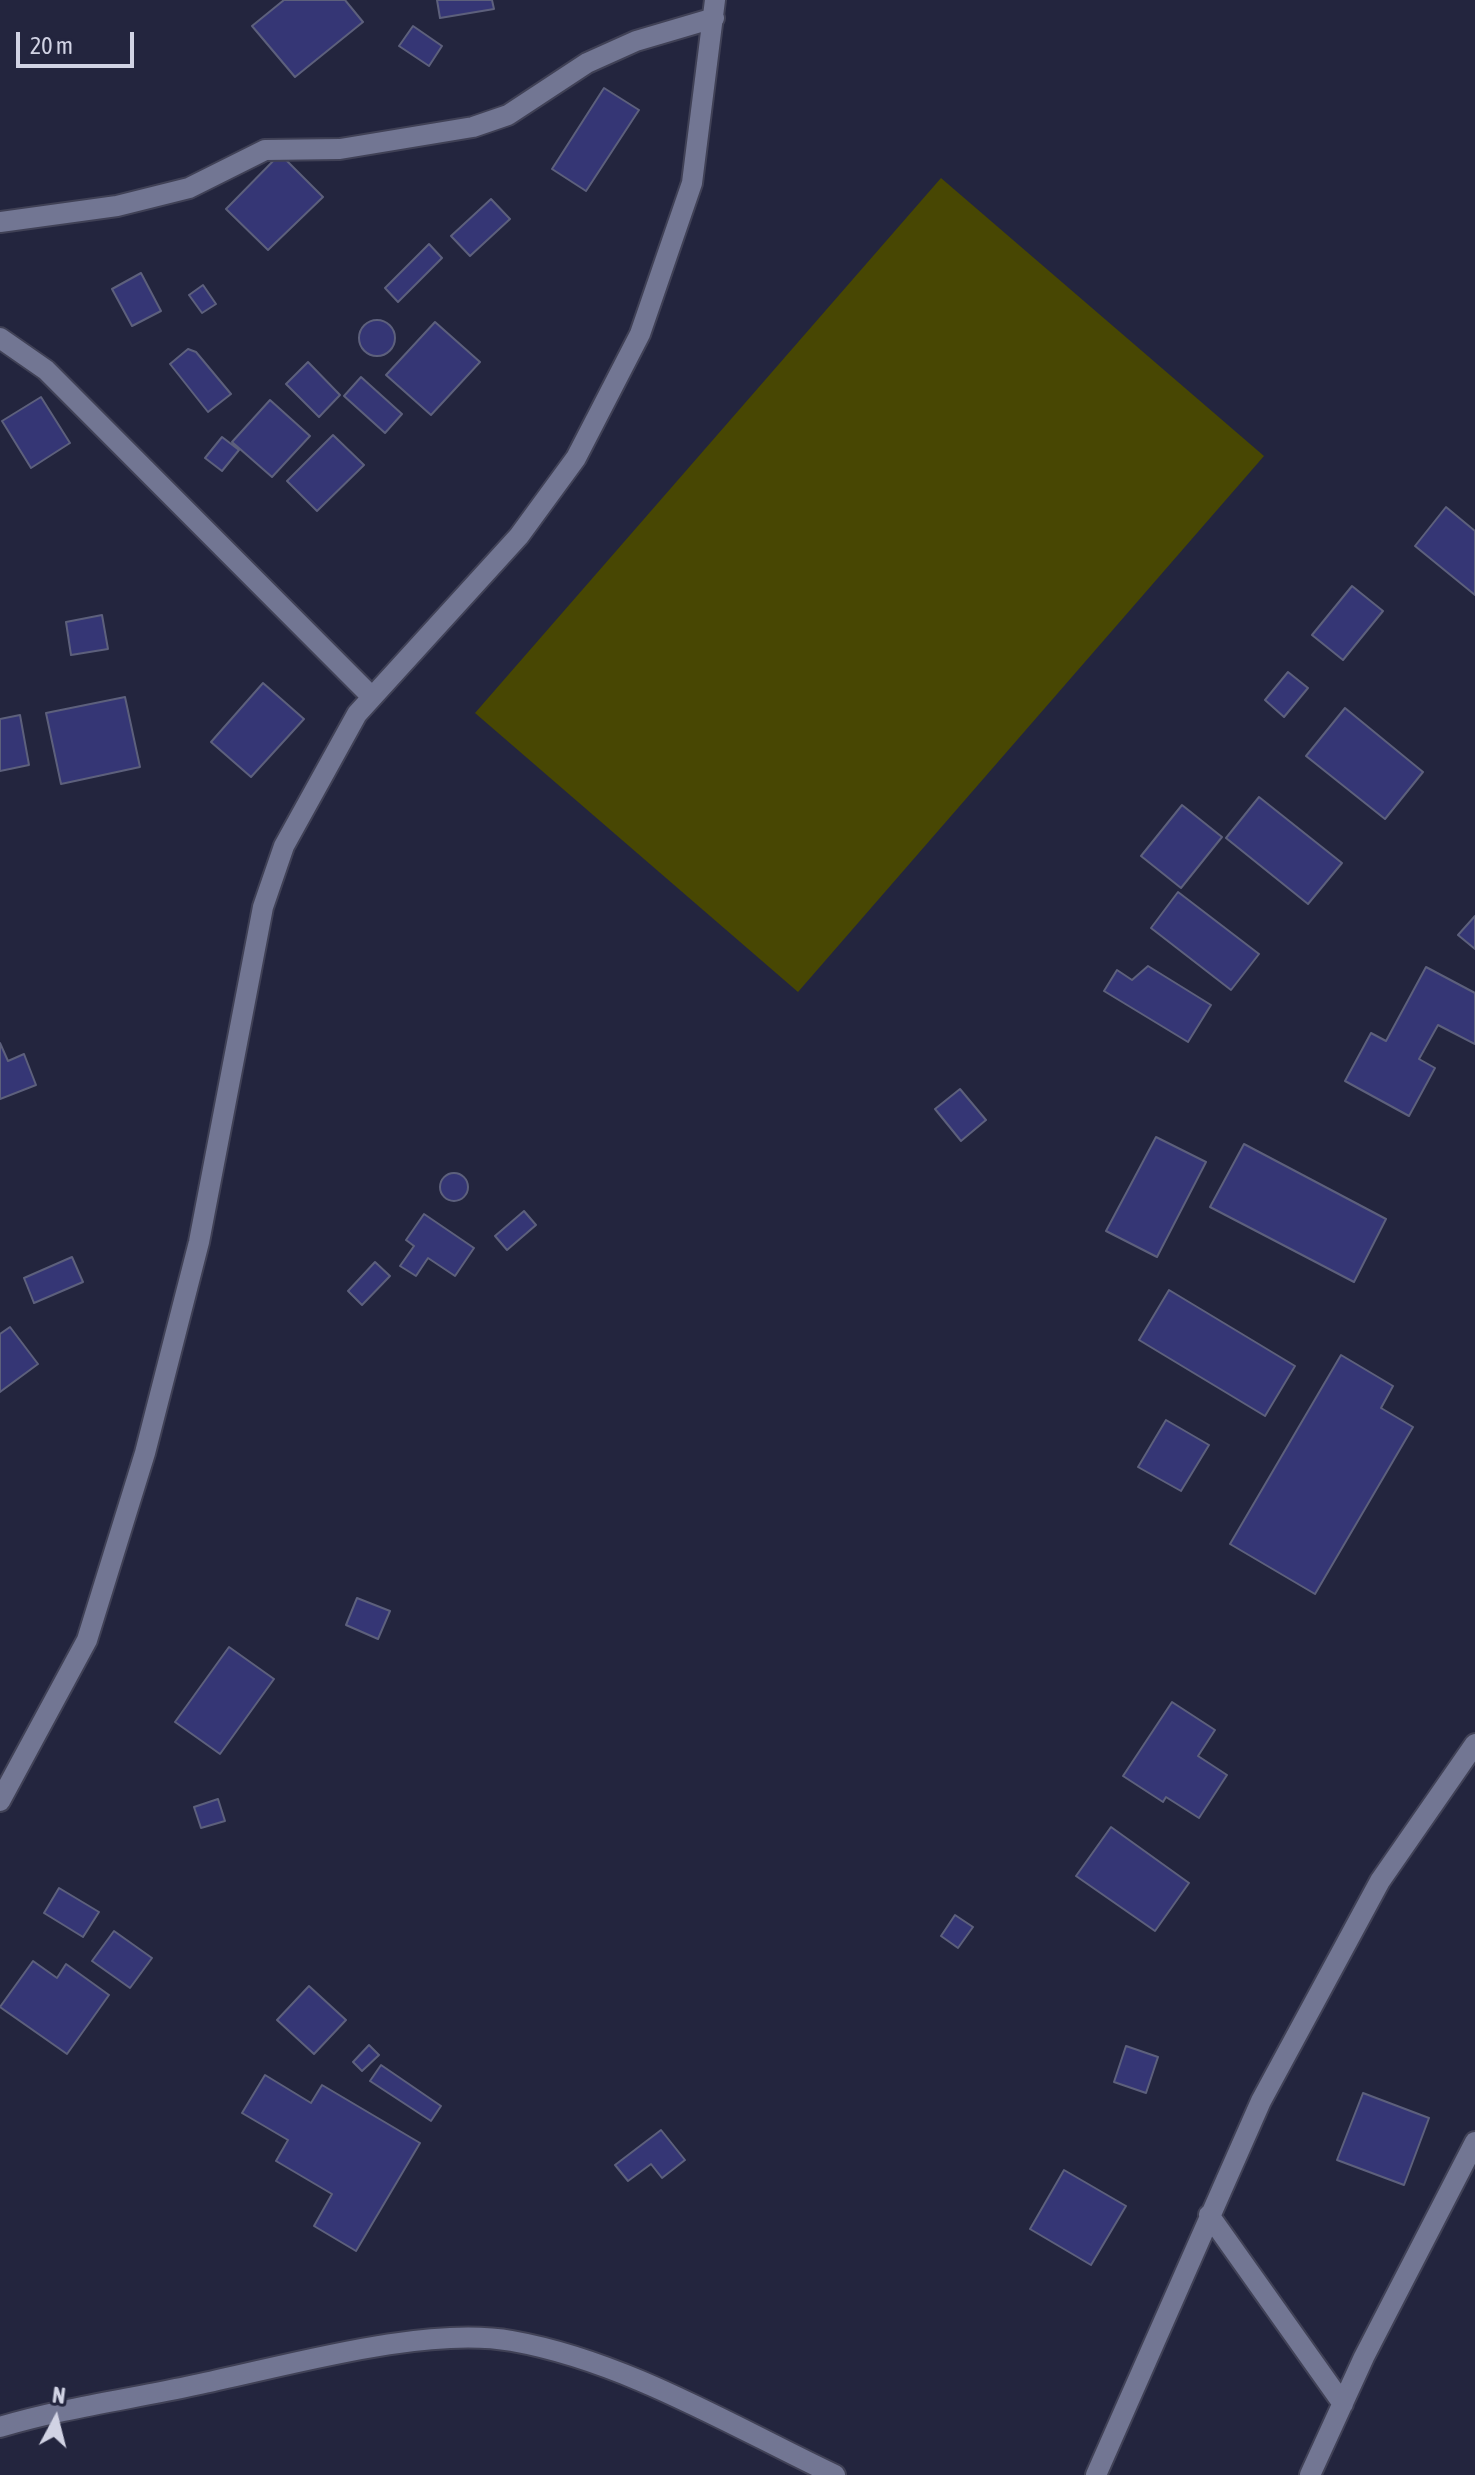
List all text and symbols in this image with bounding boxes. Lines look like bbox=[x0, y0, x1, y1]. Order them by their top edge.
scale bar bbox=[20, 16, 138, 66]
text: 20 m bbox=[30, 32, 73, 59]
north arrow bbox=[16, 2379, 96, 2459]
text: N bbox=[51, 2381, 67, 2409]

